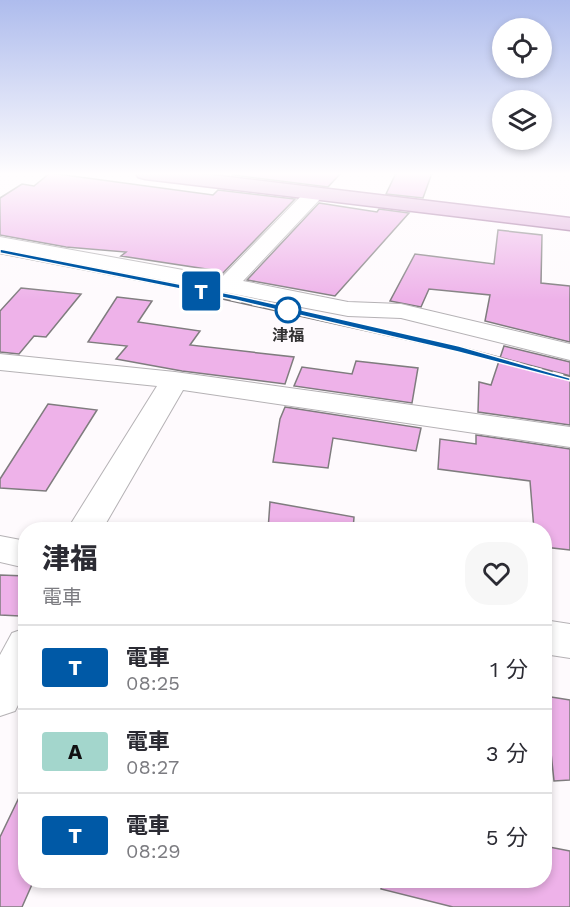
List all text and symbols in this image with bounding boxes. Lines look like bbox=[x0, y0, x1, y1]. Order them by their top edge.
map controls bbox=[492, 18, 552, 150]
button: locate bbox=[492, 18, 552, 78]
button: layers bbox=[492, 90, 552, 150]
line badge: T bbox=[182, 272, 220, 310]
text: T bbox=[194, 279, 208, 304]
marker: 津福 bbox=[275, 297, 301, 323]
place label: 津福 bbox=[272, 326, 304, 345]
text: 津福 bbox=[42, 542, 98, 575]
button: heart bbox=[465, 542, 528, 605]
text: 電車 bbox=[42, 585, 82, 609]
text: 電車 bbox=[126, 645, 170, 670]
text: T bbox=[68, 655, 82, 680]
text: 1 分 bbox=[490, 657, 528, 682]
text: 08:25 bbox=[126, 671, 180, 695]
text: 電車 bbox=[126, 729, 170, 754]
text: A bbox=[68, 739, 82, 764]
text: 3 分 bbox=[486, 741, 528, 766]
text: 08:27 bbox=[126, 755, 179, 779]
text: 電車 bbox=[126, 813, 170, 838]
text: T bbox=[68, 823, 82, 848]
text: 5 分 bbox=[486, 825, 528, 850]
text: 08:29 bbox=[126, 839, 181, 863]

